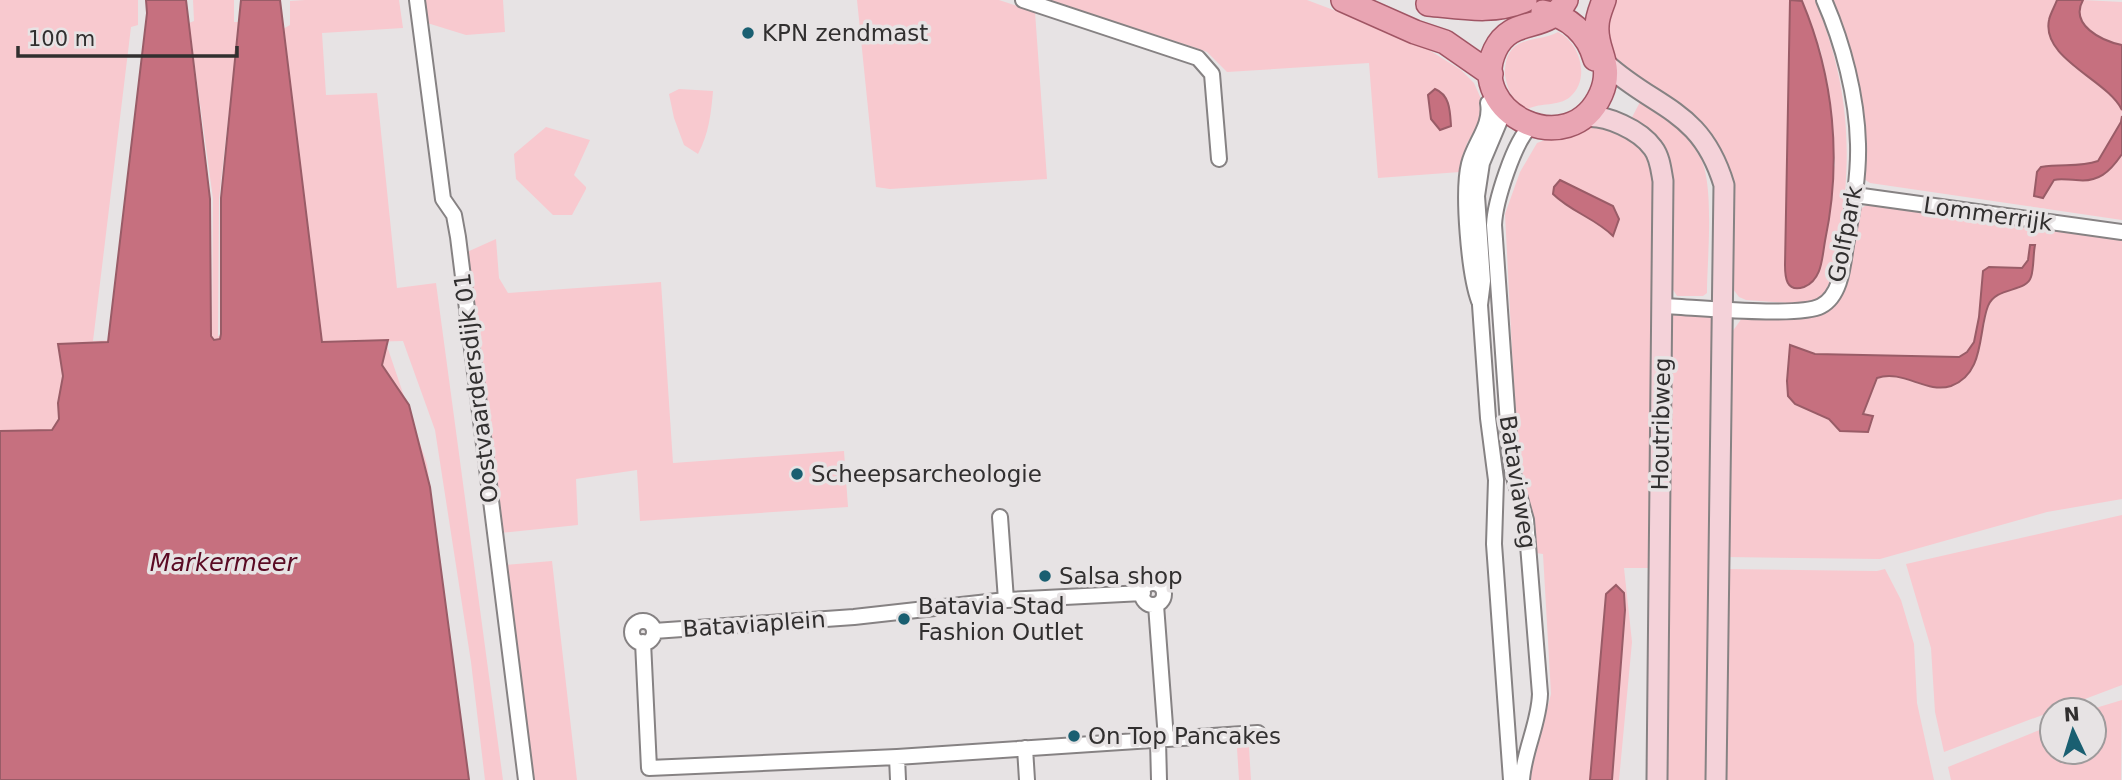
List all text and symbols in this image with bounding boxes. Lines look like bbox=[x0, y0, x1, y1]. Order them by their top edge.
scale bar bbox=[18, 14, 236, 58]
place label: KPN zendmast bbox=[762, 20, 928, 46]
marker: KPN zendmast bbox=[740, 25, 756, 41]
text: 100 m bbox=[28, 27, 95, 51]
street label: Golfpark bbox=[1823, 183, 1867, 285]
street label: Lommerrijk bbox=[1922, 192, 2055, 236]
street label: Oostvaardersdijk 01 bbox=[449, 272, 503, 504]
street label: Houtribweg bbox=[1647, 357, 1675, 491]
street label: Bataviaweg bbox=[1495, 413, 1541, 551]
place label: Scheepsarcheologie bbox=[811, 461, 1042, 487]
marker: Scheepsarcheologie bbox=[789, 466, 805, 482]
water label: Markermeer bbox=[150, 549, 298, 577]
place label: Salsa shop bbox=[1059, 563, 1183, 589]
marker: Salsa shop bbox=[1037, 568, 1053, 584]
place label: Batavia Stad Fashion Outlet bbox=[918, 593, 1083, 645]
street label: Bataviaplein bbox=[682, 606, 826, 642]
marker: Batavia Stad Fashion Outlet bbox=[896, 611, 912, 627]
north arrow bbox=[2038, 696, 2108, 766]
text: N bbox=[2063, 703, 2081, 726]
place label: On Top Pancakes bbox=[1088, 723, 1281, 749]
marker: On Top Pancakes bbox=[1066, 728, 1082, 744]

